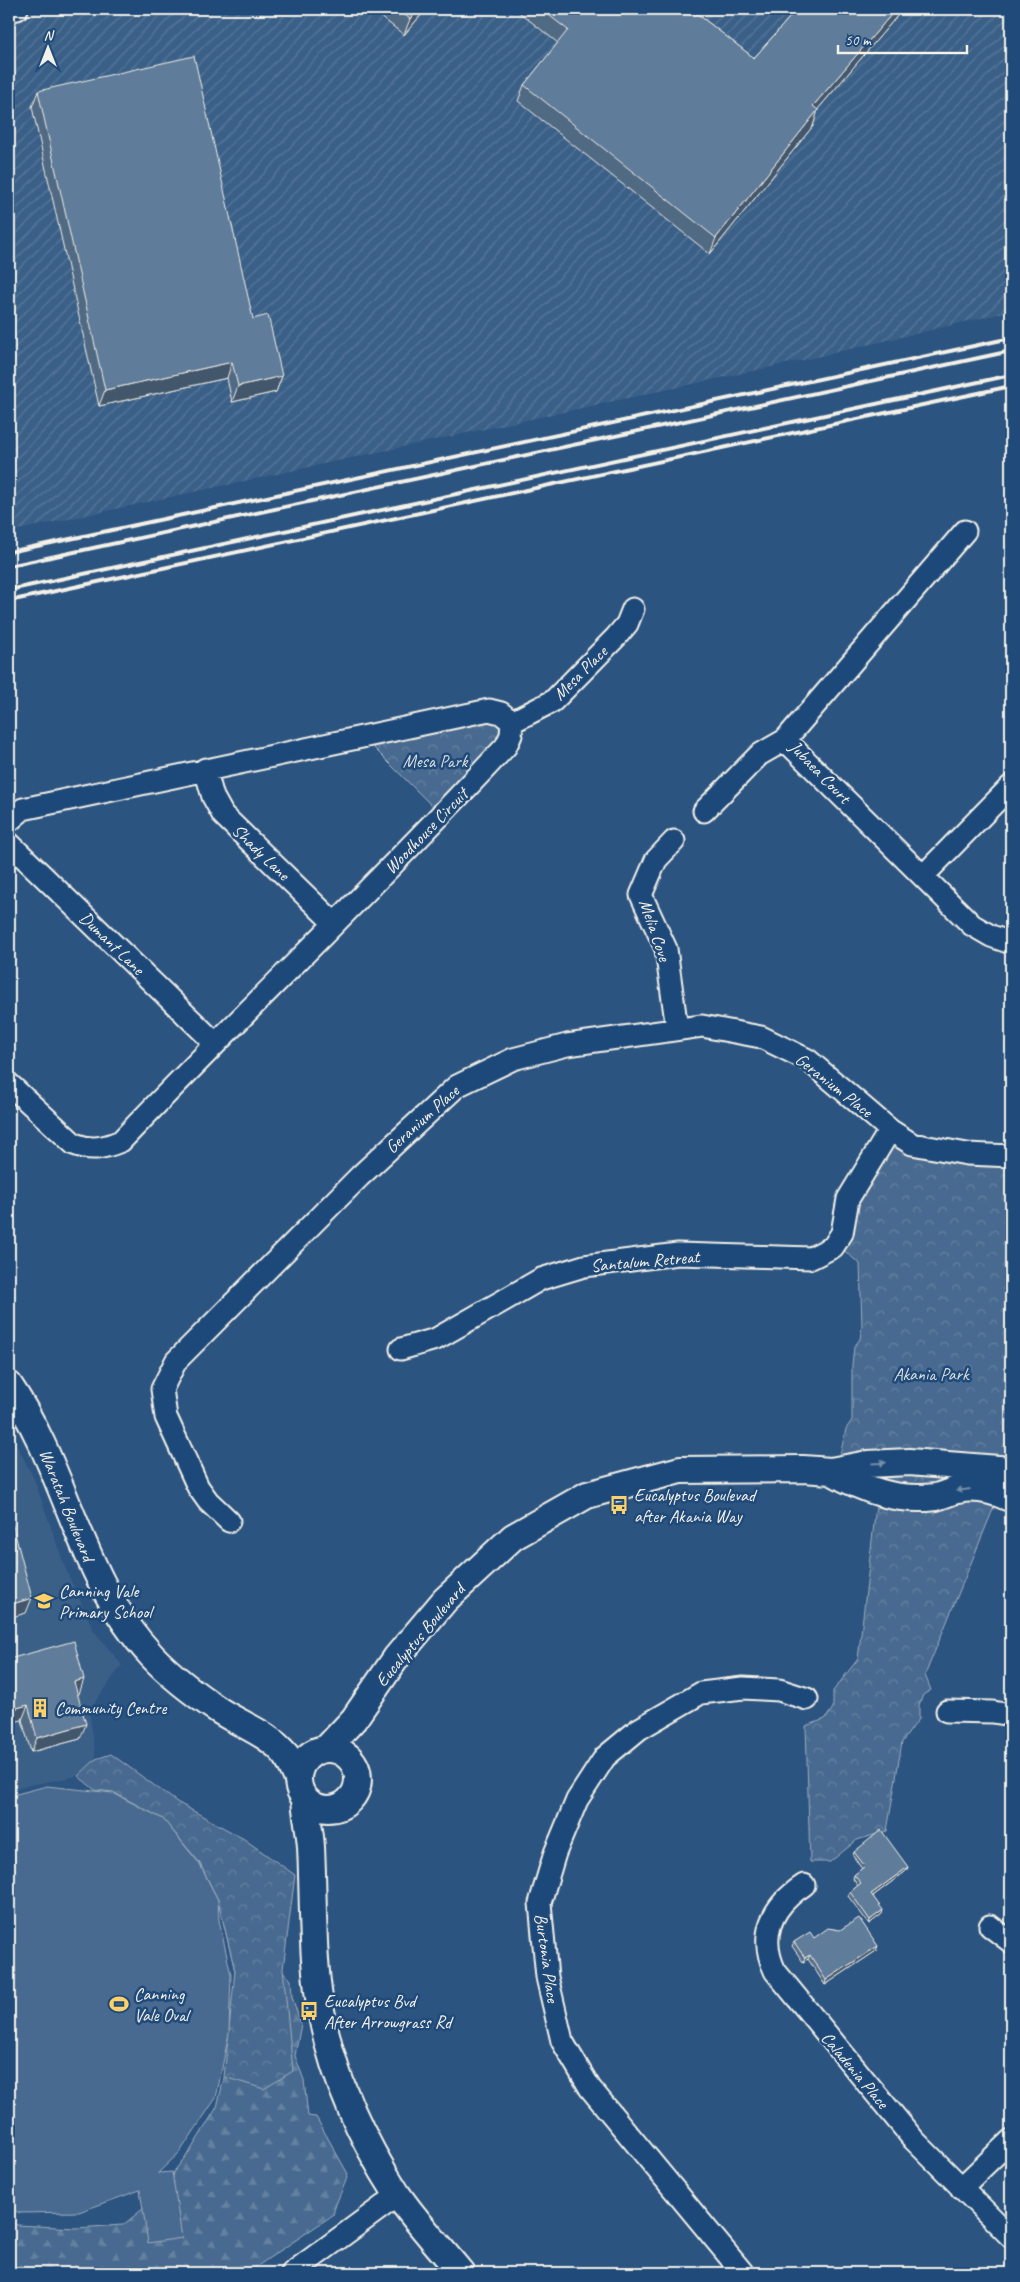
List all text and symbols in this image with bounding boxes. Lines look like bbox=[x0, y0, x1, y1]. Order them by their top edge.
north arrow bbox=[22, 22, 72, 72]
scale bar bbox=[838, 22, 966, 54]
text: N bbox=[44, 27, 55, 44]
text: 50 m bbox=[845, 31, 872, 50]
street label: Mesa Place bbox=[548, 640, 613, 705]
street label: Jubaea Court bbox=[784, 735, 857, 809]
park label: Mesa Park bbox=[403, 750, 469, 772]
street label: Woodhouse Circuit bbox=[380, 781, 475, 879]
street label: Shady Lane bbox=[228, 819, 295, 886]
street label: Melia Cove bbox=[634, 896, 676, 965]
street label: Dumant Lane bbox=[75, 907, 150, 980]
street label: Geranium Place bbox=[791, 1048, 878, 1123]
street label: Geranium Place bbox=[381, 1079, 464, 1158]
street label: Santalum Retreat bbox=[590, 1245, 702, 1277]
park label: Akania Park bbox=[893, 1363, 970, 1385]
street label: Waratah Boulevard bbox=[35, 1446, 101, 1567]
one-way arrow bbox=[871, 1459, 887, 1467]
place label: Eucalyptus Boulevad after Akania Way bbox=[634, 1484, 758, 1527]
one-way arrow bbox=[955, 1486, 971, 1494]
bus stop icon: Eucalyptus Boulevad after Akania Way bbox=[608, 1494, 630, 1516]
street label: Eucalyptus Boulevard bbox=[371, 1577, 471, 1691]
place label: Canning Vale Primary School bbox=[59, 1580, 154, 1623]
school or university icon: Canning Vale Primary School bbox=[33, 1590, 55, 1612]
building icon: Community Centre bbox=[29, 1697, 51, 1719]
place label: Community Centre bbox=[55, 1697, 167, 1719]
street label: Burtonia Place bbox=[530, 1912, 564, 2005]
place label: Canning Vale Oval bbox=[134, 1983, 191, 2026]
place label: Eucalyptus Bvd After Arrowgrass Rd bbox=[324, 1990, 454, 2033]
sports icon: Canning Vale Oval bbox=[108, 1993, 130, 2015]
bus stop icon: Eucalyptus Bvd After Arrowgrass Rd bbox=[298, 2000, 320, 2022]
street label: Caladenia Place bbox=[816, 2027, 894, 2114]

